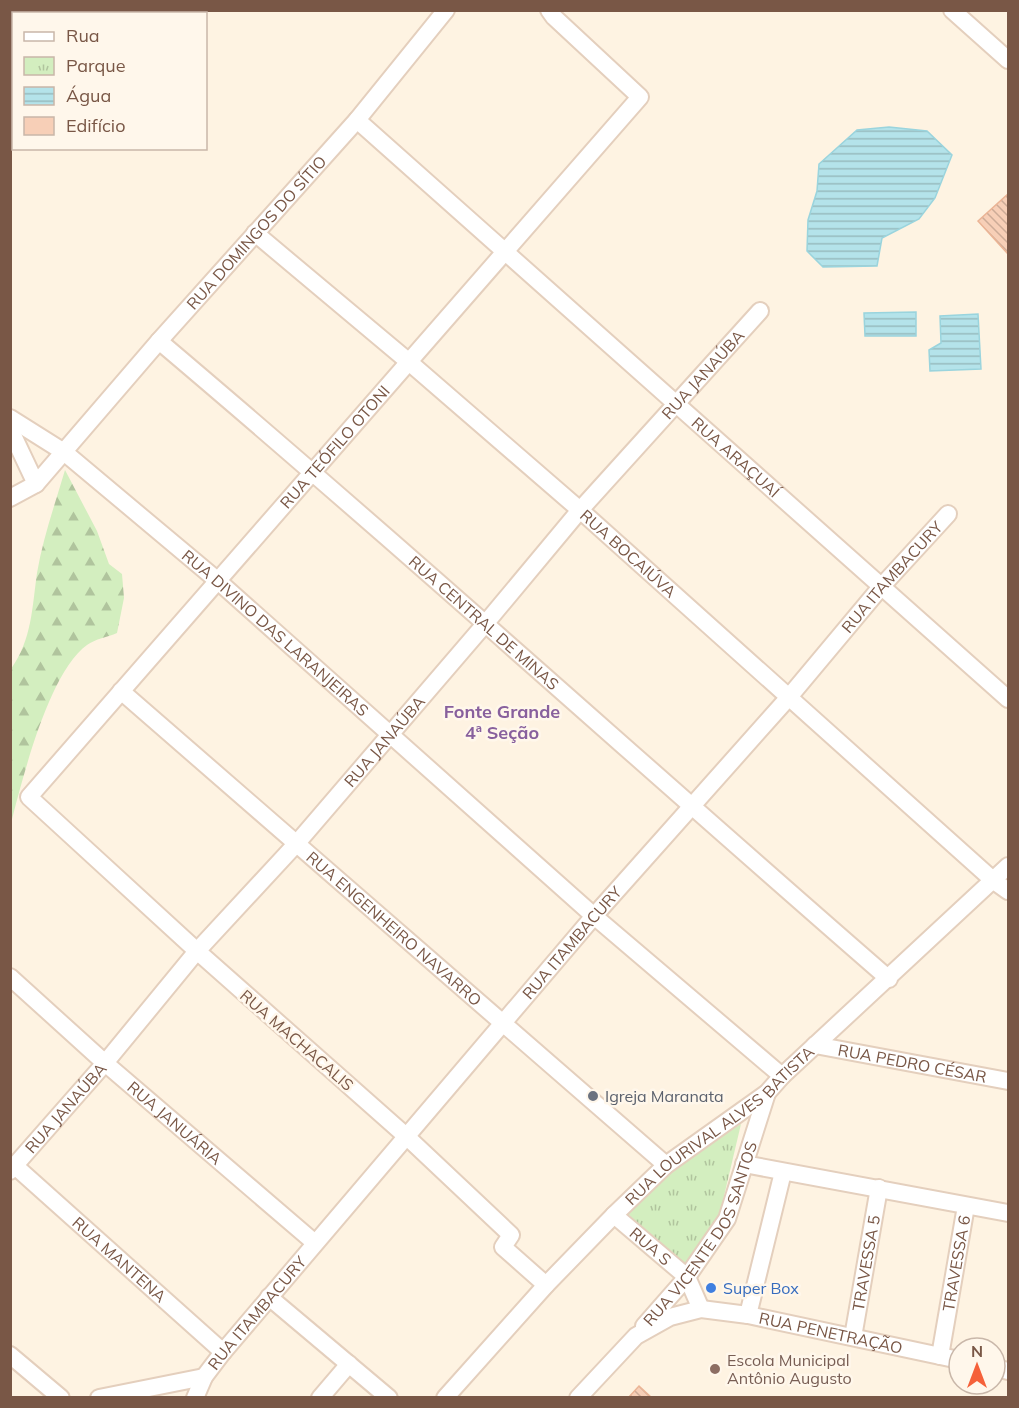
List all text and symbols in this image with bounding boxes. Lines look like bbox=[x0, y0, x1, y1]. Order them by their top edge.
legend bbox=[12, 12, 207, 150]
text: Rua bbox=[66, 24, 100, 47]
text: Parque bbox=[66, 54, 125, 77]
text: Água bbox=[66, 84, 111, 107]
text: Edifício bbox=[66, 114, 125, 137]
street label: RUA DOMINGOS DO SÍTIO bbox=[182, 151, 330, 313]
street label: RUA JANAÚBA bbox=[657, 325, 748, 423]
street label: RUA TEÓFILO OTONI bbox=[276, 381, 394, 512]
street label: RUA ARAÇUAÍ bbox=[688, 412, 785, 502]
street label: RUA BOCAIÚVA bbox=[576, 505, 681, 602]
street label: RUA ITAMBACURY bbox=[837, 517, 947, 637]
street label: RUA DIVINO DAS LARANJEIRAS bbox=[178, 545, 373, 721]
street label: RUA CENTRAL DE MINAS bbox=[405, 551, 563, 694]
street label: RUA JANAÚBA bbox=[340, 692, 429, 791]
district label: Fonte Grande 4ª Seção bbox=[444, 700, 560, 744]
street label: RUA ENGENHEIRO NAVARRO bbox=[302, 847, 486, 1010]
street label: RUA ITAMBACURY bbox=[518, 882, 626, 1003]
street label: RUA MACHACALIS bbox=[236, 985, 358, 1095]
street label: RUA PEDRO CÉSAR bbox=[836, 1039, 988, 1087]
street label: RUA LOURIVAL ALVES BATISTA bbox=[621, 1041, 818, 1209]
street label: RUA JANAÚBA bbox=[20, 1059, 111, 1157]
street label: RUA JANUÁRIA bbox=[123, 1077, 226, 1169]
place label: Igreja Maranata bbox=[605, 1086, 724, 1106]
marker: Igreja Maranata bbox=[586, 1089, 600, 1103]
street label: RUA VICENTE DOS SANTOS bbox=[639, 1139, 761, 1330]
street label: RUA MANTENA bbox=[68, 1212, 171, 1307]
street label: TRAVESSA 5 bbox=[848, 1213, 884, 1313]
street label: TRAVESSA 6 bbox=[938, 1214, 974, 1313]
street label: RUA S bbox=[626, 1223, 676, 1269]
street label: RUA ITAMBACURY bbox=[203, 1252, 310, 1374]
place label: Super Box bbox=[723, 1278, 799, 1298]
marker: Super Box bbox=[704, 1281, 718, 1295]
street label: RUA PENETRAÇÃO bbox=[757, 1308, 905, 1358]
north arrow bbox=[947, 1336, 1007, 1396]
text: N bbox=[971, 1341, 983, 1361]
place label: Escola Municipal Antônio Augusto bbox=[727, 1350, 852, 1388]
marker: Escola Municipal Antônio Augusto bbox=[708, 1362, 722, 1376]

